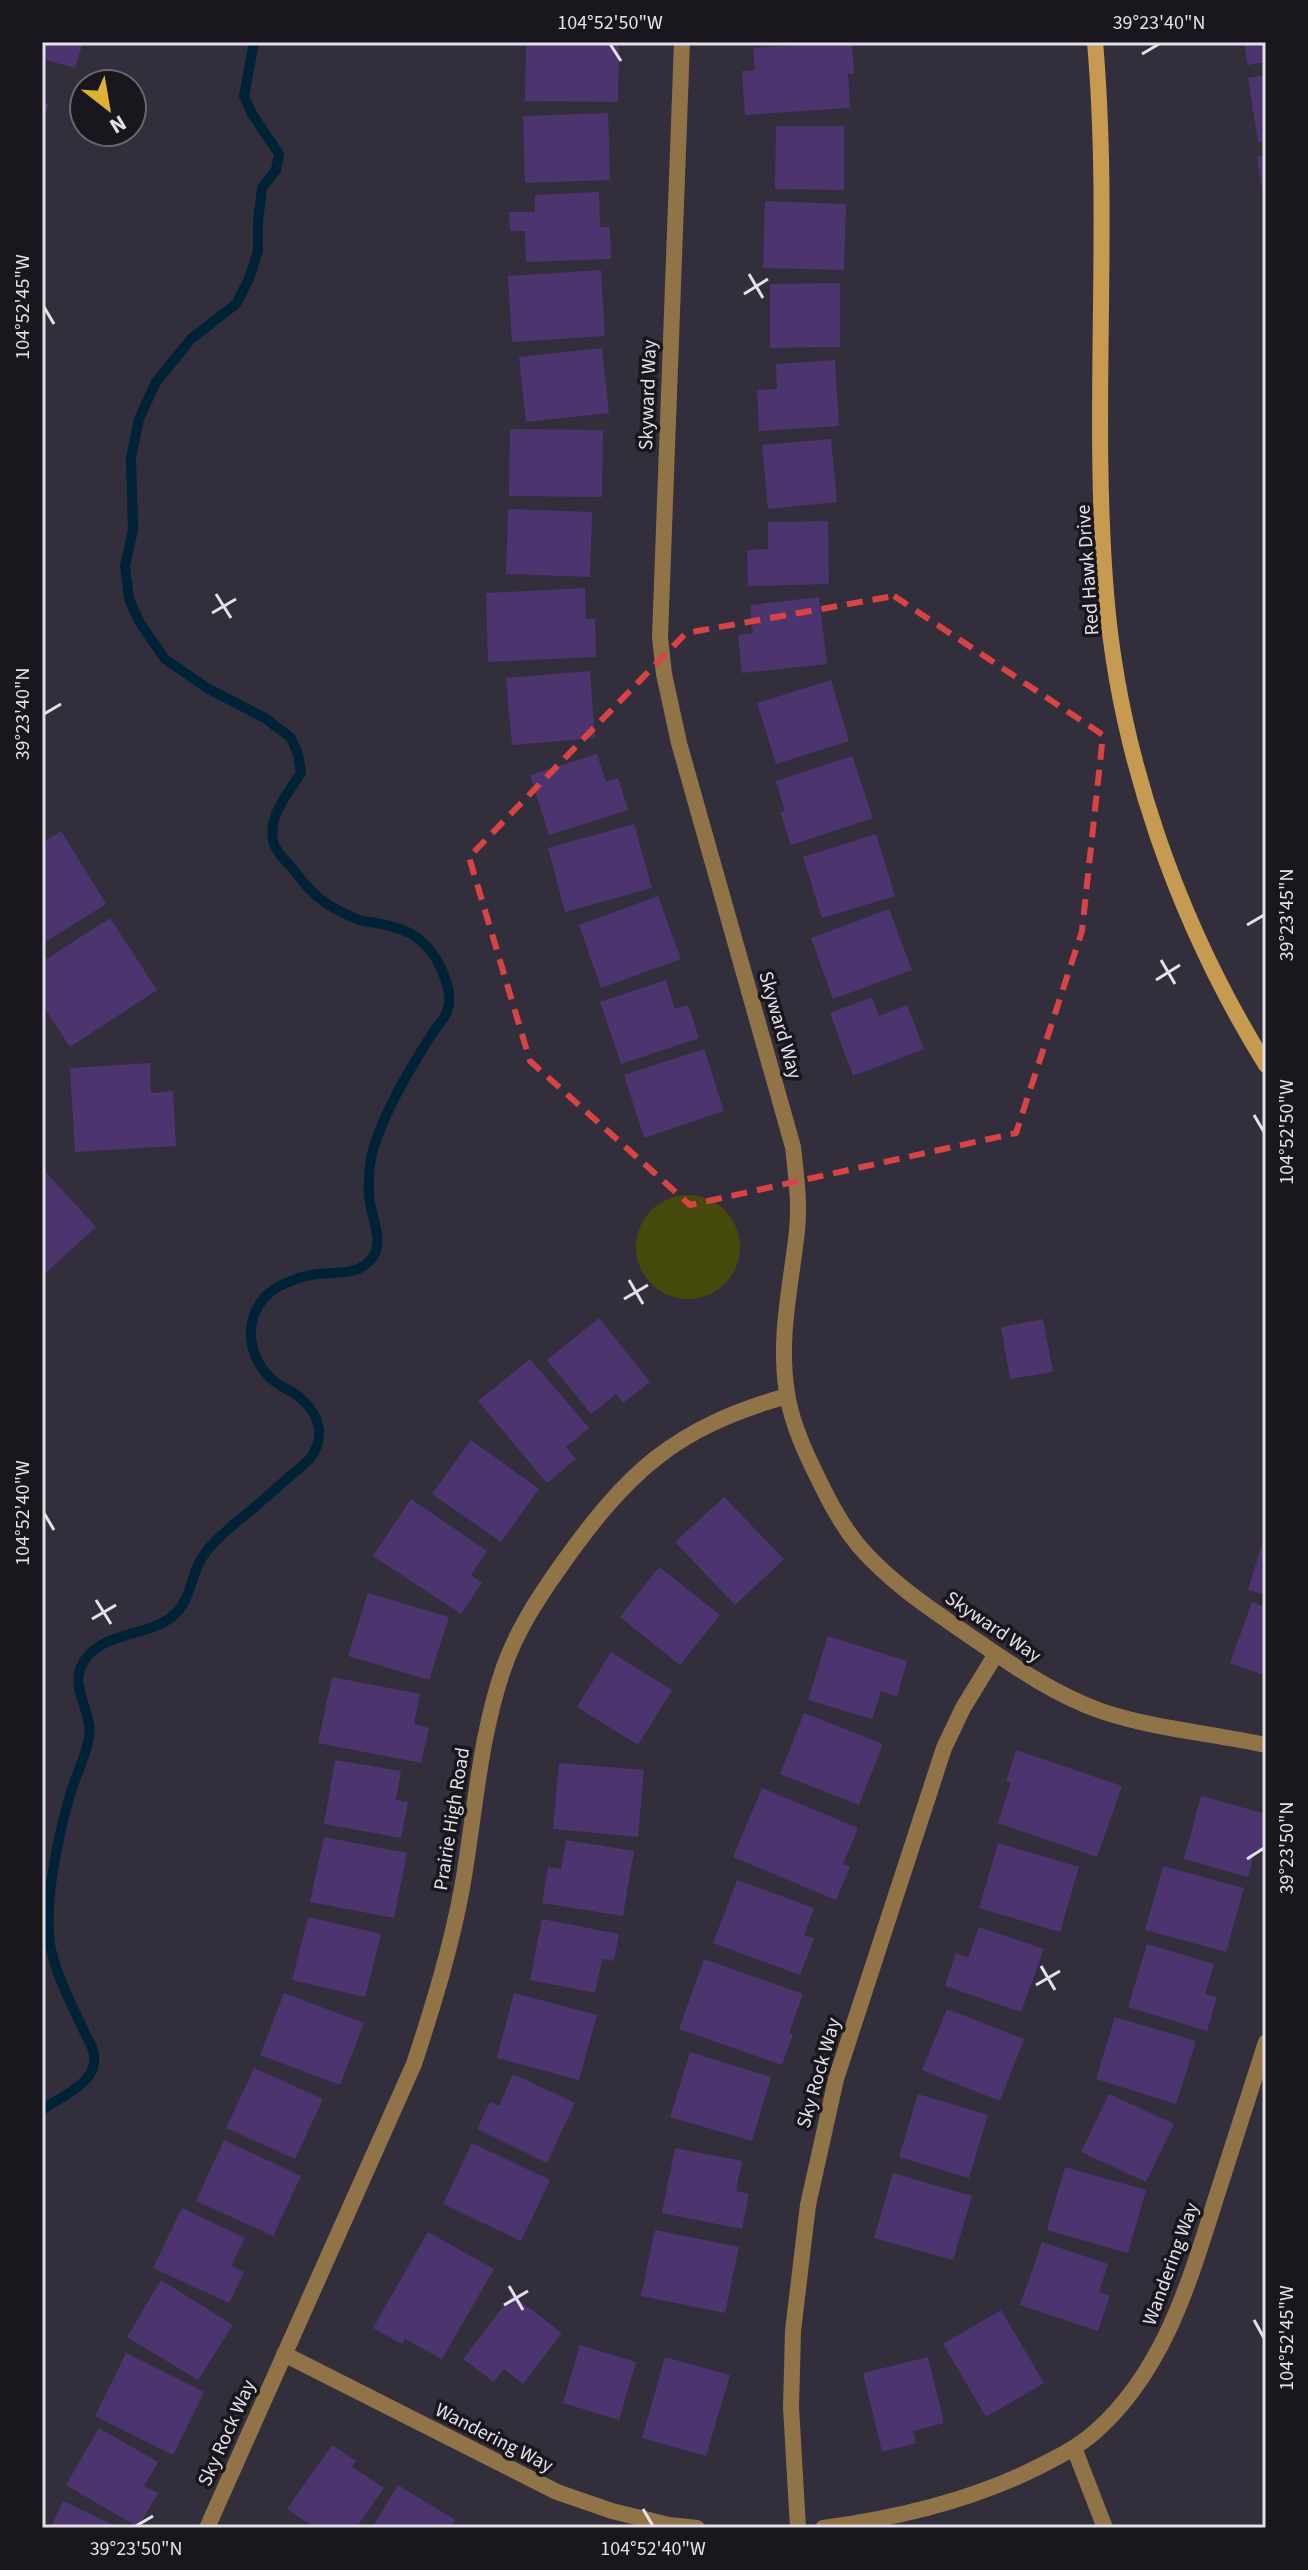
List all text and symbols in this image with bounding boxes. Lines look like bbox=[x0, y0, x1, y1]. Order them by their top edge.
text: 104°52'50"W bbox=[557, 9, 663, 37]
text: 39°23'40"N bbox=[1113, 9, 1205, 37]
north arrow bbox=[68, 68, 148, 148]
text: N bbox=[103, 107, 132, 142]
text: 104°52'45"W bbox=[9, 254, 37, 360]
street label: Skyward Way bbox=[632, 338, 664, 451]
street label: Red Hawk Drive bbox=[1069, 504, 1107, 636]
text: 39°23'40"N bbox=[9, 668, 37, 760]
text: 39°23'45"N bbox=[1273, 869, 1301, 961]
street label: Skyward Way bbox=[751, 968, 809, 1083]
text: 104°52'50"W bbox=[1273, 1079, 1301, 1185]
text: 104°52'40"W bbox=[9, 1460, 37, 1566]
street label: Skyward Way bbox=[939, 1584, 1047, 1670]
street label: Prairie High Road bbox=[427, 1745, 477, 1893]
text: 39°23'50"N bbox=[1273, 1802, 1301, 1894]
street label: Sky Rock Way bbox=[790, 2014, 848, 2132]
street label: Wandering Way bbox=[1136, 2198, 1206, 2329]
text: 104°52'45"W bbox=[1273, 2285, 1301, 2391]
street label: Sky Rock Way bbox=[191, 2375, 263, 2491]
street label: Wandering Way bbox=[430, 2396, 558, 2480]
text: 39°23'50"N bbox=[90, 2535, 182, 2563]
text: 104°52'40"W bbox=[600, 2535, 706, 2563]

